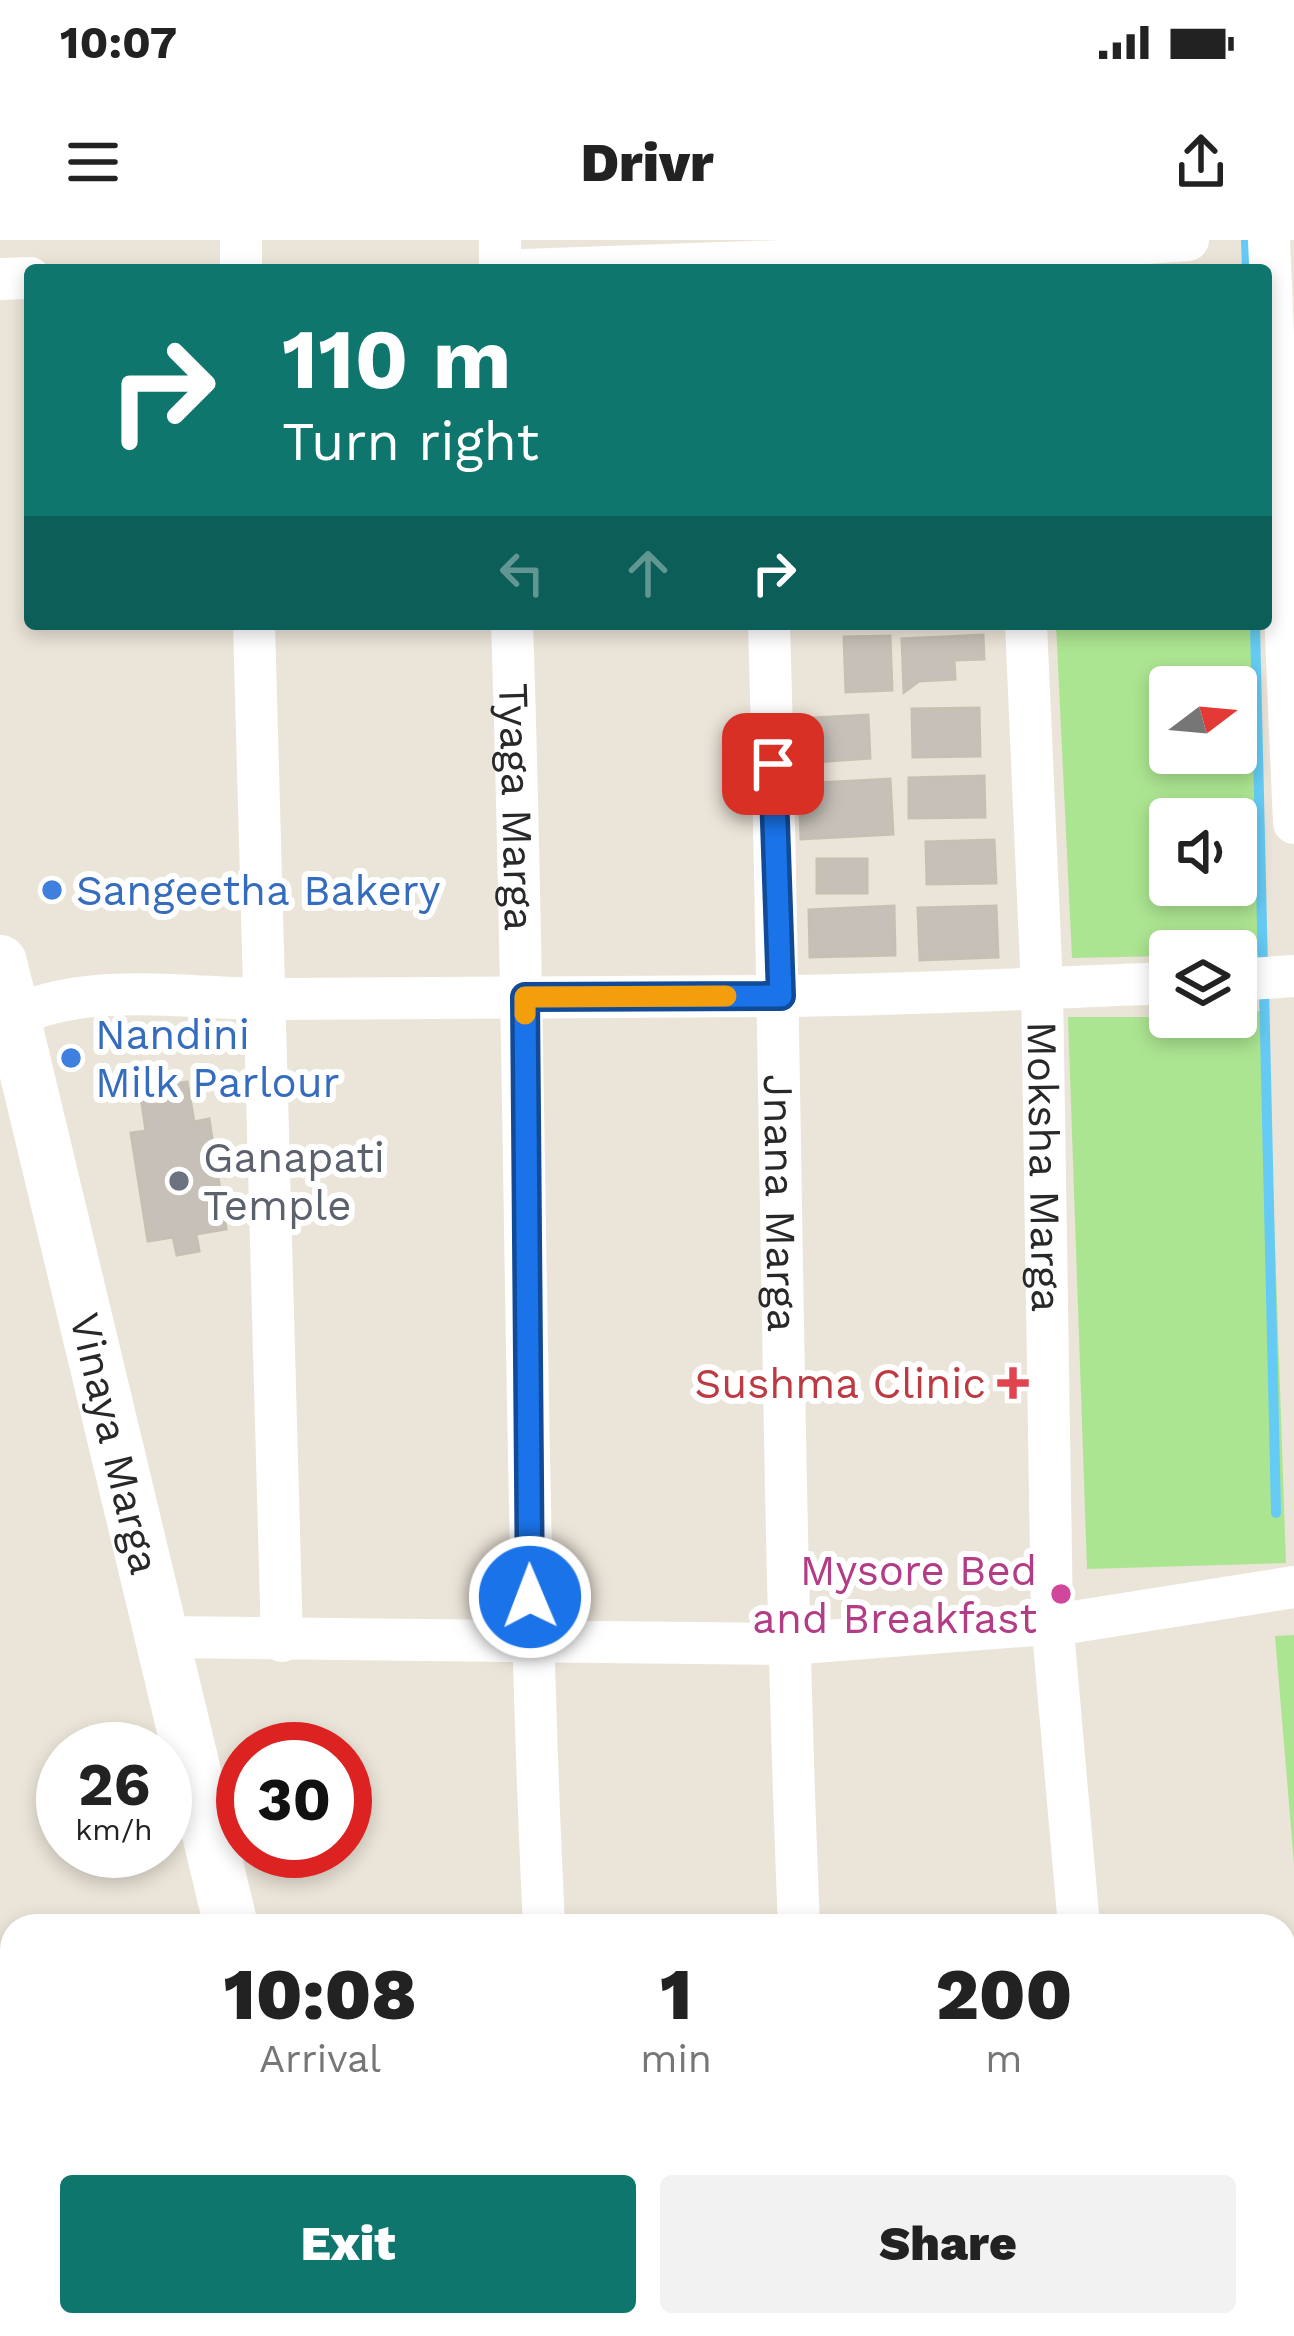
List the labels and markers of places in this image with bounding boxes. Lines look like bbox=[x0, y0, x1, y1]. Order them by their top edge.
pin bbox=[722, 713, 824, 815]
place label: Sangeetha Bakery bbox=[76, 866, 441, 915]
marker: Sangeetha Bakery bbox=[39, 877, 65, 903]
place label: Nandini Milk Parlour bbox=[95, 1010, 340, 1107]
marker: Nandini Milk Parlour bbox=[58, 1045, 84, 1071]
place label: Ganapati Temple bbox=[203, 1133, 385, 1230]
marker: Ganapati Temple bbox=[166, 1168, 192, 1194]
place label: Sushma Clinic bbox=[695, 1359, 986, 1408]
marker: Sushma Clinic bbox=[997, 1367, 1029, 1399]
place label: Mysore Bed and Breakfast bbox=[752, 1546, 1037, 1643]
marker: Mysore Bed and Breakfast bbox=[1048, 1581, 1074, 1607]

